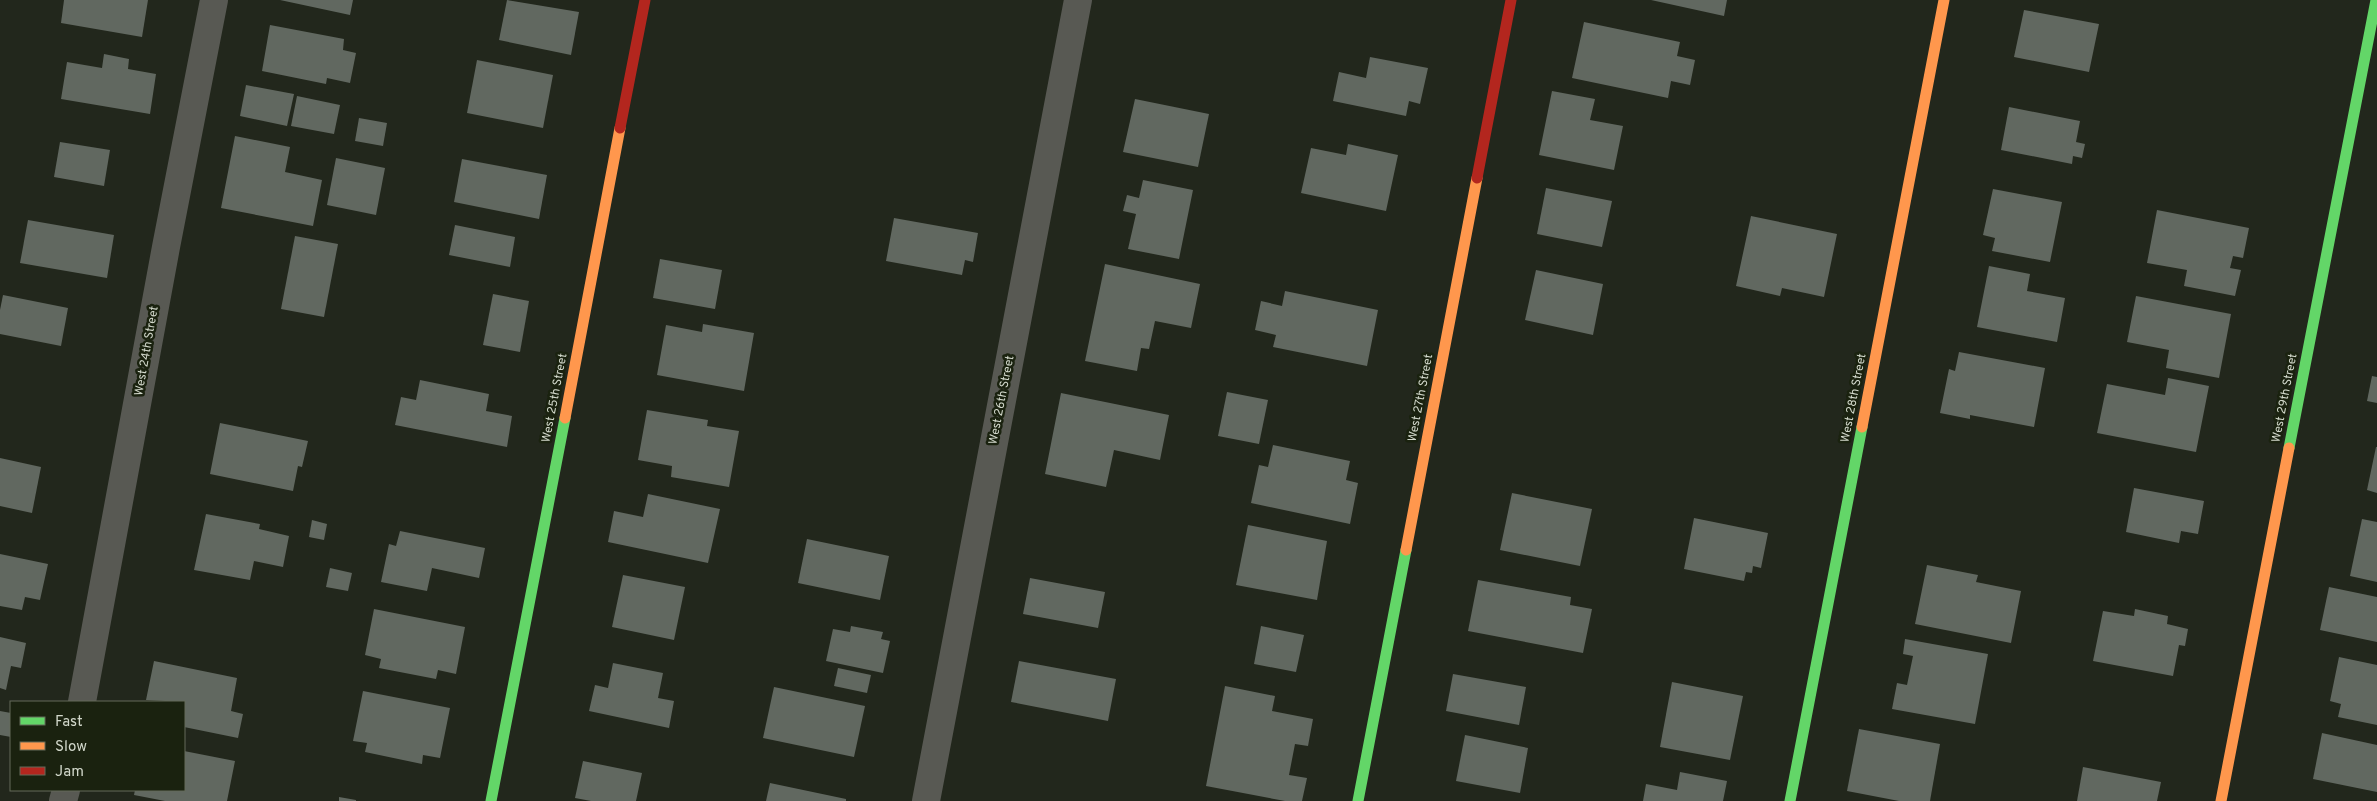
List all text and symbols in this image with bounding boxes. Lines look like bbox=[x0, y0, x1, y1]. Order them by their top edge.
street label: West 24th Street bbox=[131, 305, 163, 397]
street label: West 25th Street bbox=[538, 352, 572, 444]
street label: West 28th Street bbox=[1838, 352, 1870, 444]
street label: West 29th Street bbox=[2269, 352, 2301, 444]
street label: West 27th Street bbox=[1405, 353, 1437, 443]
street label: West 26th Street bbox=[986, 354, 1018, 446]
legend bbox=[10, 701, 185, 791]
text: Fast bbox=[55, 713, 83, 732]
text: Slow bbox=[55, 738, 87, 757]
text: Jam bbox=[55, 763, 84, 782]

